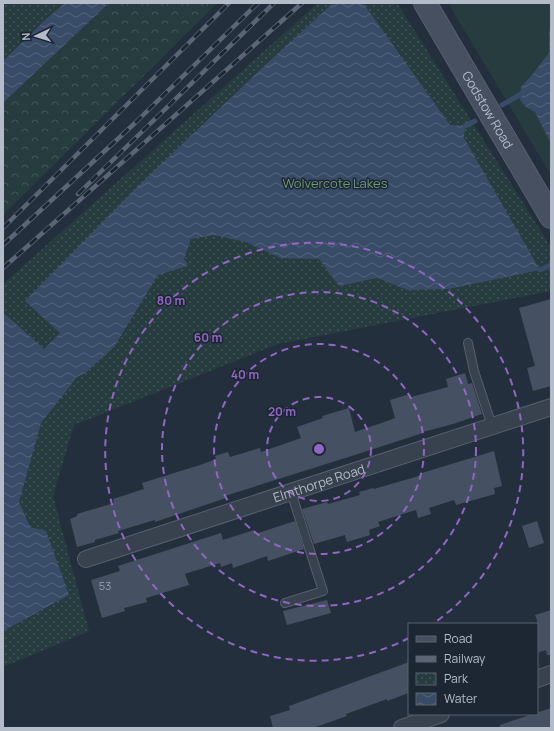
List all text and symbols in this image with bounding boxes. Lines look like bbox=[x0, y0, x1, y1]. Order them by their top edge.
north arrow bbox=[16, 16, 56, 56]
text: N bbox=[18, 32, 33, 41]
street label: Godstow Road bbox=[458, 68, 518, 152]
park label: Wolvercote Lakes bbox=[282, 174, 388, 192]
text: 80 m bbox=[157, 292, 185, 309]
text: 60 m bbox=[194, 329, 222, 346]
text: 40 m bbox=[231, 366, 259, 383]
text: 20 m bbox=[268, 403, 296, 420]
centre of rings bbox=[312, 442, 326, 456]
street label: Elmthorpe Road bbox=[271, 459, 367, 506]
house number: 53 bbox=[99, 578, 111, 593]
legend bbox=[408, 623, 538, 715]
text: Road bbox=[444, 630, 472, 647]
text: Railway bbox=[444, 650, 486, 667]
text: Park bbox=[444, 670, 469, 687]
text: Water bbox=[444, 690, 478, 707]

